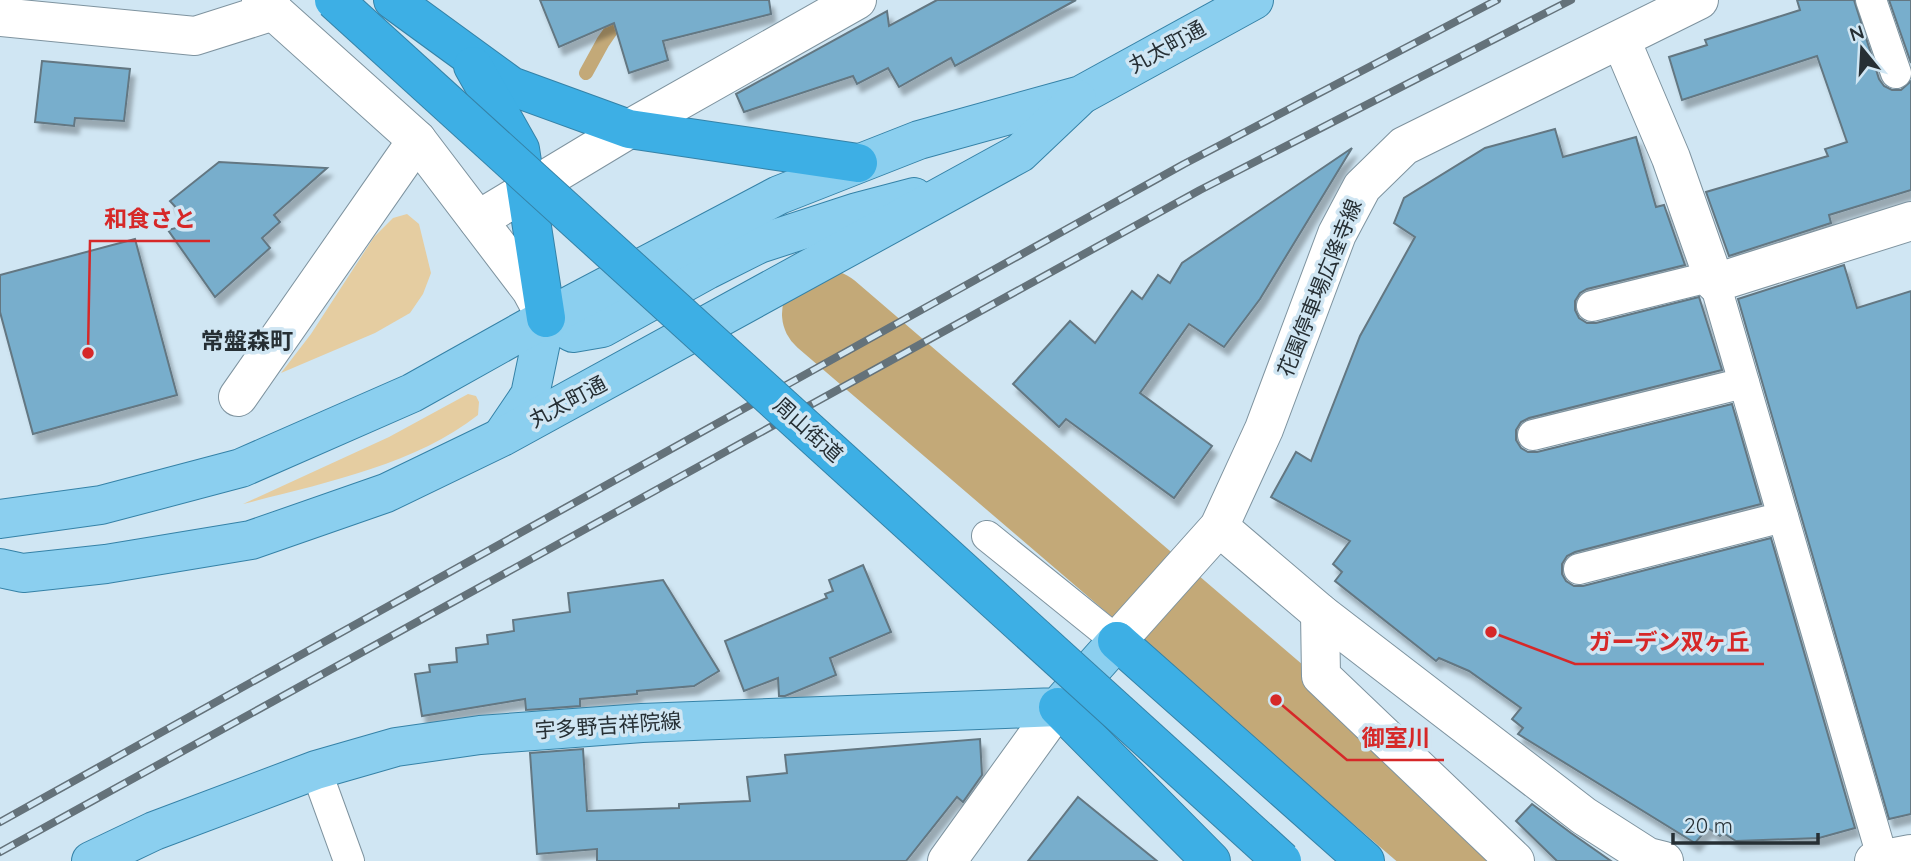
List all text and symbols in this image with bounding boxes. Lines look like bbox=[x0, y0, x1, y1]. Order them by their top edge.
street label: 丸太町通 bbox=[1123, 14, 1210, 78]
north arrow bbox=[1827, 14, 1897, 84]
text: N bbox=[1846, 19, 1867, 46]
street label: 花園停車場広隆寺線 bbox=[1272, 195, 1367, 380]
callout: 和食さと bbox=[90, 197, 210, 241]
text: 和食さと bbox=[104, 204, 196, 233]
district label: 常盤森町 bbox=[201, 326, 293, 355]
street label: 丸太町通 bbox=[524, 370, 611, 432]
street label: 周山街道 bbox=[769, 391, 849, 467]
callout: ガーデン双ヶ丘 bbox=[1575, 620, 1764, 664]
text: ガーデン双ヶ丘 bbox=[1589, 627, 1750, 656]
street label: 宇多野吉祥院線 bbox=[534, 707, 682, 743]
callout: 御室川 bbox=[1347, 716, 1444, 760]
text: 御室川 bbox=[1362, 723, 1431, 752]
scale bar bbox=[1673, 802, 1818, 846]
text: 20 m bbox=[1684, 812, 1733, 838]

